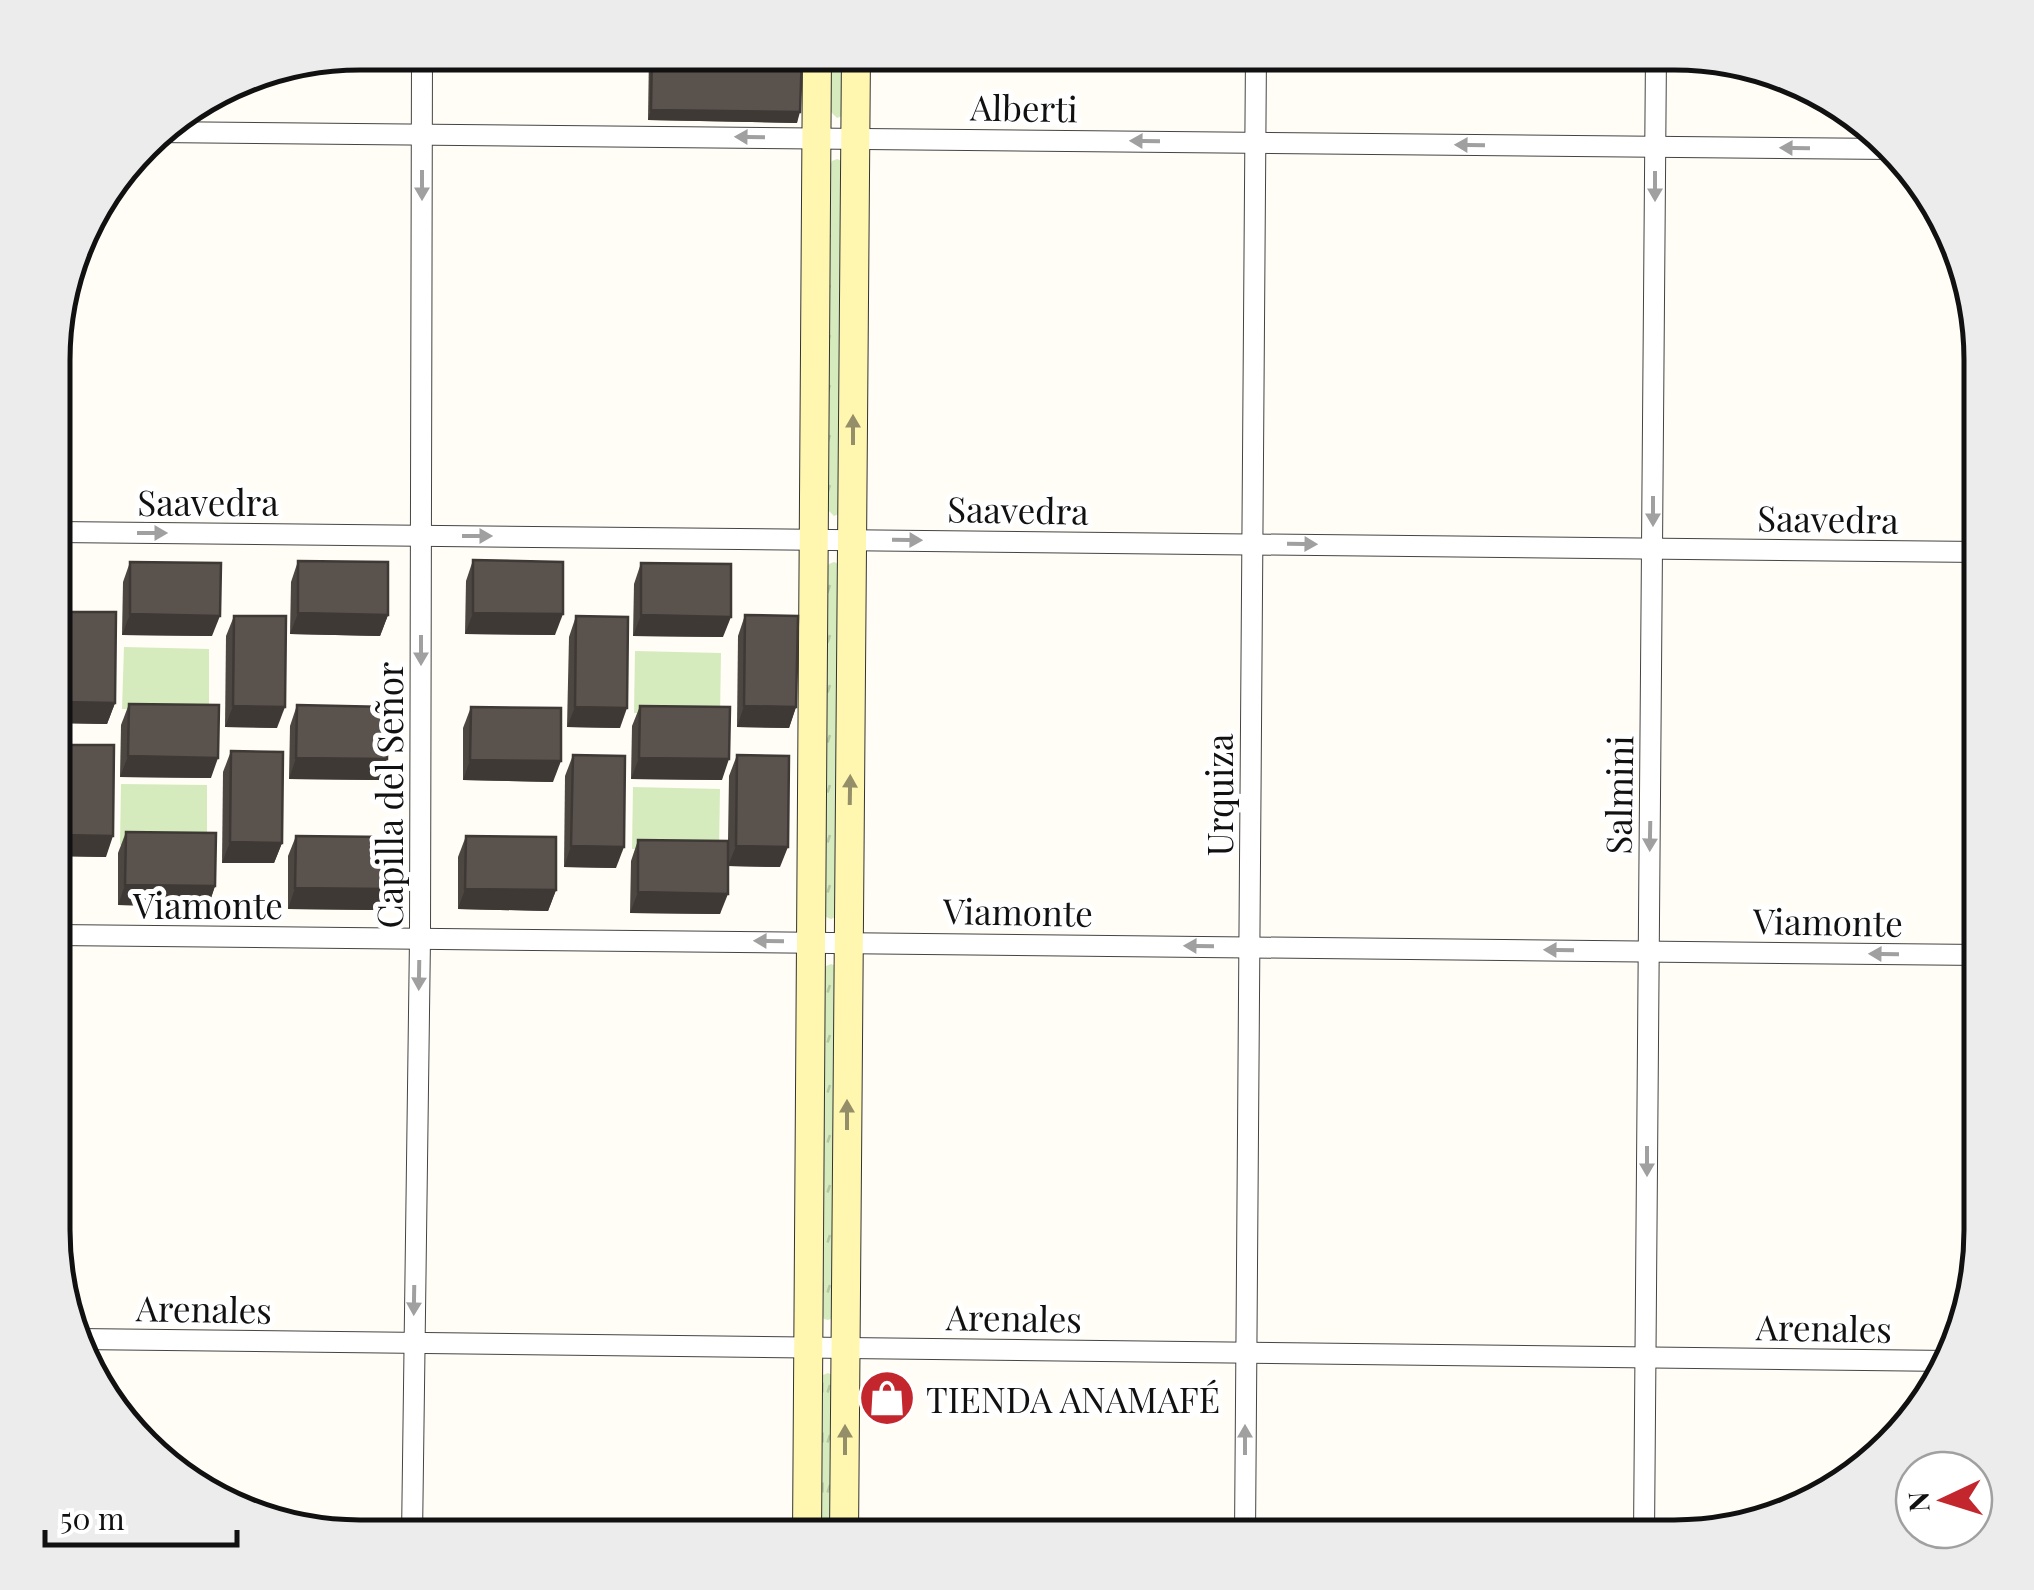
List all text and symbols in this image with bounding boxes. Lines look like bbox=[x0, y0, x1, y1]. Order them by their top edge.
street label: Alberti bbox=[969, 83, 1078, 131]
one-way arrow bbox=[734, 129, 766, 145]
one-way arrow bbox=[1129, 133, 1161, 149]
one-way arrow bbox=[1454, 137, 1486, 153]
one-way arrow bbox=[1779, 140, 1811, 156]
one-way arrow bbox=[414, 170, 430, 202]
one-way arrow bbox=[1647, 170, 1663, 202]
one-way arrow bbox=[845, 413, 861, 445]
street label: Saavedra bbox=[137, 478, 279, 525]
street label: Saavedra bbox=[947, 484, 1090, 534]
street label: Saavedra bbox=[1757, 493, 1900, 543]
one-way arrow bbox=[1645, 495, 1661, 527]
one-way arrow bbox=[137, 525, 169, 541]
one-way arrow bbox=[462, 528, 494, 544]
one-way arrow bbox=[892, 532, 924, 548]
one-way arrow bbox=[1287, 536, 1319, 552]
one-way arrow bbox=[413, 635, 429, 667]
street label: Capilla del Señor bbox=[365, 661, 412, 928]
street label: Urquiza bbox=[1195, 733, 1242, 856]
street label: Salmini bbox=[1593, 735, 1643, 855]
one-way arrow bbox=[842, 773, 858, 805]
one-way arrow bbox=[1642, 820, 1658, 852]
street label: Viamonte bbox=[132, 881, 283, 928]
street label: Viamonte bbox=[942, 886, 1093, 936]
street label: Viamonte bbox=[1752, 896, 1903, 946]
one-way arrow bbox=[752, 933, 784, 949]
one-way arrow bbox=[1182, 938, 1214, 954]
one-way arrow bbox=[1542, 942, 1574, 958]
one-way arrow bbox=[1867, 946, 1899, 962]
one-way arrow bbox=[411, 960, 427, 992]
one-way arrow bbox=[839, 1098, 855, 1130]
one-way arrow bbox=[1639, 1145, 1655, 1177]
street label: Arenales bbox=[135, 1283, 272, 1333]
one-way arrow bbox=[406, 1284, 422, 1316]
street label: Arenales bbox=[945, 1292, 1082, 1342]
street label: Arenales bbox=[1755, 1302, 1892, 1352]
shop icon: TIENDA ANAMAFÉ bbox=[857, 1368, 917, 1428]
place label: TIENDA ANAMAFÉ bbox=[926, 1375, 1220, 1422]
one-way arrow bbox=[837, 1423, 853, 1455]
one-way arrow bbox=[1237, 1423, 1253, 1455]
north arrow bbox=[1894, 1450, 1994, 1550]
scale bar bbox=[45, 1485, 238, 1547]
text: N bbox=[1898, 1490, 1937, 1513]
text: 50 m bbox=[60, 1498, 125, 1538]

